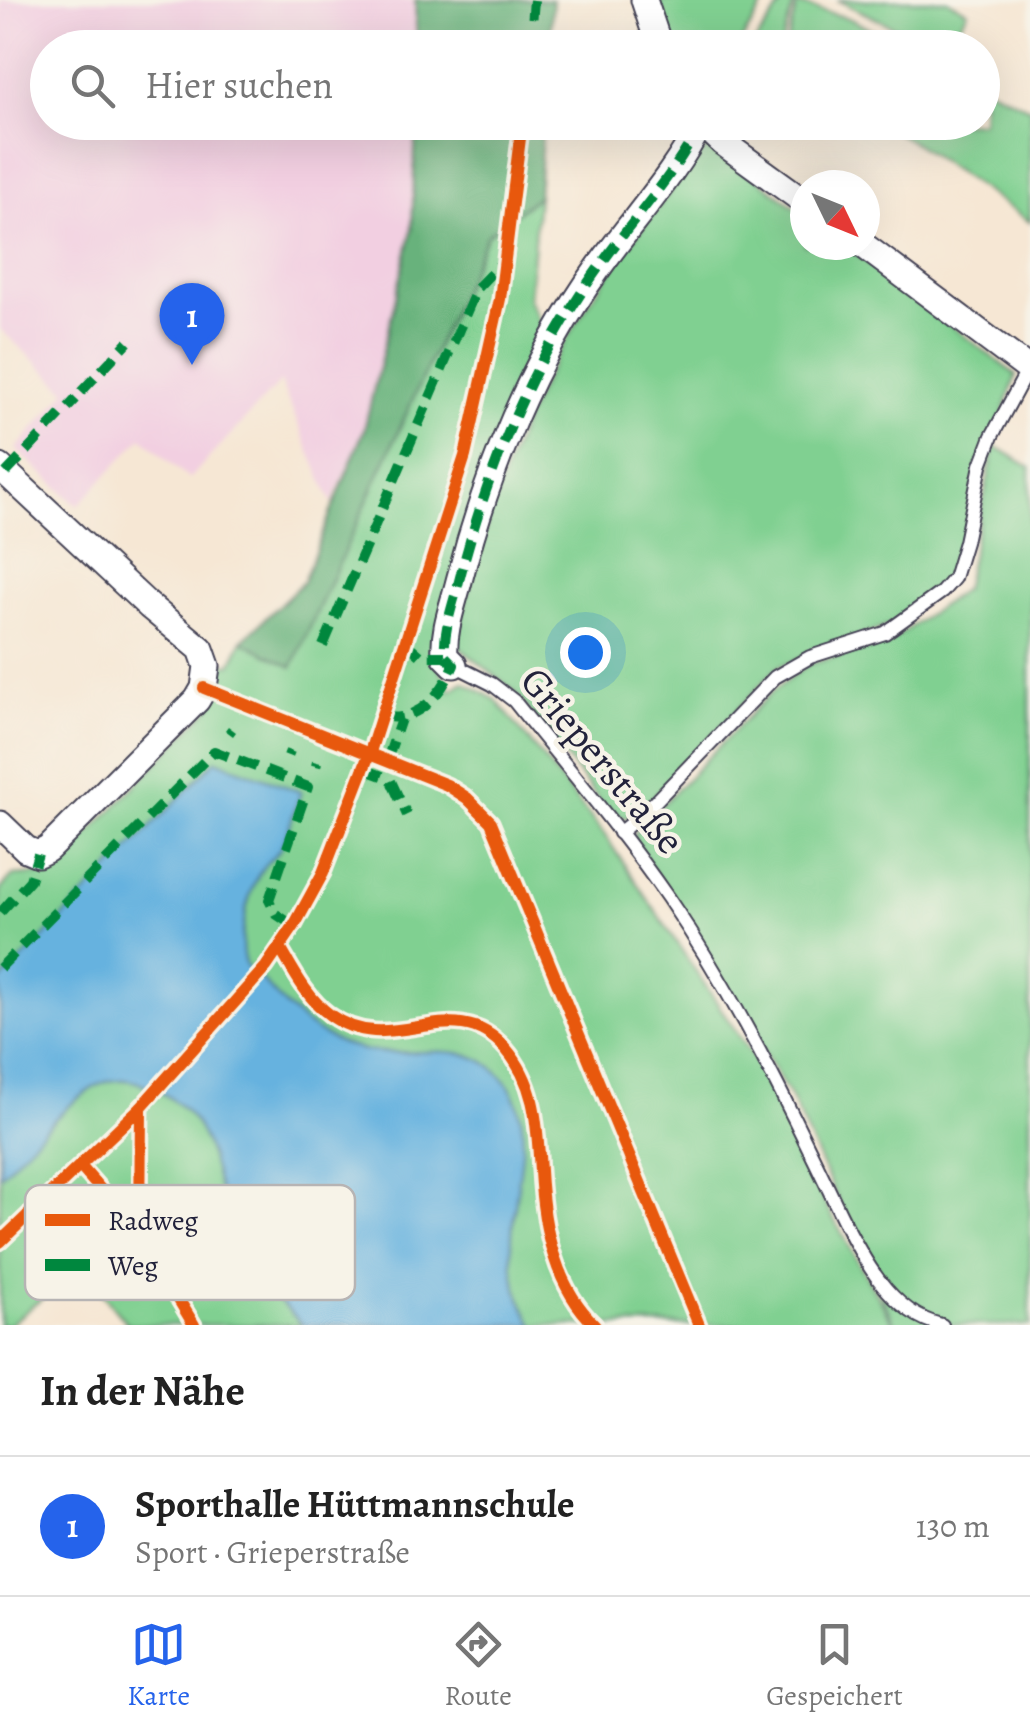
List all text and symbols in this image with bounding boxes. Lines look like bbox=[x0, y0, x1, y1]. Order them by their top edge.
search box bbox=[30, 30, 1000, 140]
icon: search bbox=[65, 58, 120, 113]
text: Hier suchen bbox=[145, 59, 333, 111]
north arrow bbox=[790, 170, 880, 260]
pin: 1 bbox=[160, 282, 224, 365]
your location bbox=[560, 627, 611, 678]
street label: Grieperstraße bbox=[508, 655, 697, 866]
legend bbox=[25, 1185, 355, 1300]
text: Radweg bbox=[108, 1202, 198, 1240]
text: Weg bbox=[107, 1247, 158, 1285]
text: In der Nähe bbox=[40, 1362, 245, 1419]
text: Sporthalle Hüttmannschule bbox=[135, 1478, 574, 1530]
text: 1 bbox=[67, 1504, 78, 1548]
text: 130 m bbox=[916, 1504, 990, 1548]
text: Sport · Grieperstraße bbox=[135, 1530, 410, 1574]
tab: Karte bbox=[127, 1617, 190, 1715]
tab: Route bbox=[445, 1617, 512, 1715]
tab: Gespeichert bbox=[766, 1617, 903, 1715]

